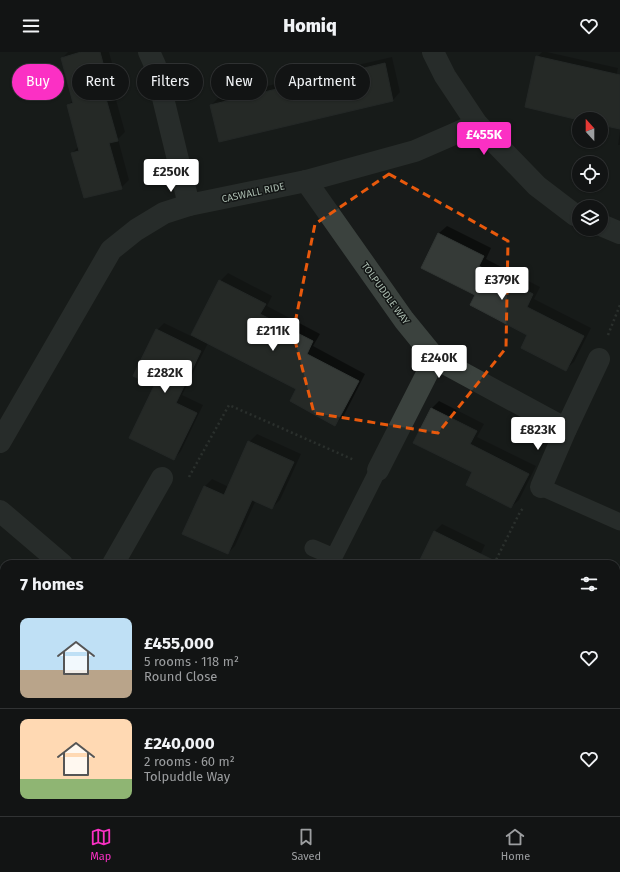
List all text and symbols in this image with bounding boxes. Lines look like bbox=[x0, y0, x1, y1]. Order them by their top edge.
icon: menu bbox=[20, 15, 42, 37]
text: Homiq bbox=[283, 15, 337, 37]
icon: heart bbox=[578, 15, 600, 37]
chip: Buy bbox=[12, 64, 64, 100]
chip: Rent bbox=[72, 64, 129, 100]
chip: Filters bbox=[137, 64, 203, 100]
chip: New bbox=[211, 64, 267, 100]
chip: Apartment bbox=[275, 64, 370, 100]
north arrow bbox=[572, 112, 608, 148]
map controls bbox=[572, 112, 608, 236]
pin: £455K bbox=[456, 122, 512, 156]
text: £455K bbox=[466, 127, 502, 142]
button: locate bbox=[572, 156, 608, 192]
pin: £250K bbox=[143, 159, 199, 193]
text: £250K bbox=[153, 164, 189, 179]
street label: CASWALL RIDE bbox=[221, 180, 286, 206]
button: layers bbox=[572, 200, 608, 236]
street label: TOLPUDDLE WAY bbox=[359, 260, 412, 327]
pin: £379K bbox=[474, 267, 530, 301]
text: £379K bbox=[484, 272, 520, 287]
pin: £211K bbox=[245, 318, 301, 352]
text: £211K bbox=[256, 323, 290, 338]
pin: £240K bbox=[411, 345, 467, 379]
text: £240K bbox=[421, 350, 457, 365]
pin: £282K bbox=[137, 360, 193, 394]
text: £282K bbox=[147, 365, 183, 380]
pin: £823K bbox=[510, 417, 566, 451]
text: £823K bbox=[520, 422, 556, 437]
icon: filters bbox=[578, 573, 600, 595]
text: 7 homes bbox=[20, 574, 84, 595]
text: £455,000 bbox=[144, 633, 214, 654]
icon: home bbox=[52, 634, 100, 682]
icon: heart bbox=[578, 647, 600, 669]
text: 5 rooms · 118 m² bbox=[144, 654, 239, 669]
text: Round Close bbox=[144, 669, 217, 684]
text: £240,000 bbox=[144, 733, 215, 754]
icon: home bbox=[52, 735, 100, 783]
icon: heart bbox=[578, 748, 600, 770]
text: 2 rooms · 60 m² bbox=[144, 754, 235, 769]
text: Tolpuddle Way bbox=[144, 769, 230, 784]
tab: Map bbox=[90, 826, 112, 863]
tab: Saved bbox=[291, 826, 321, 863]
tab: Home bbox=[501, 826, 530, 863]

